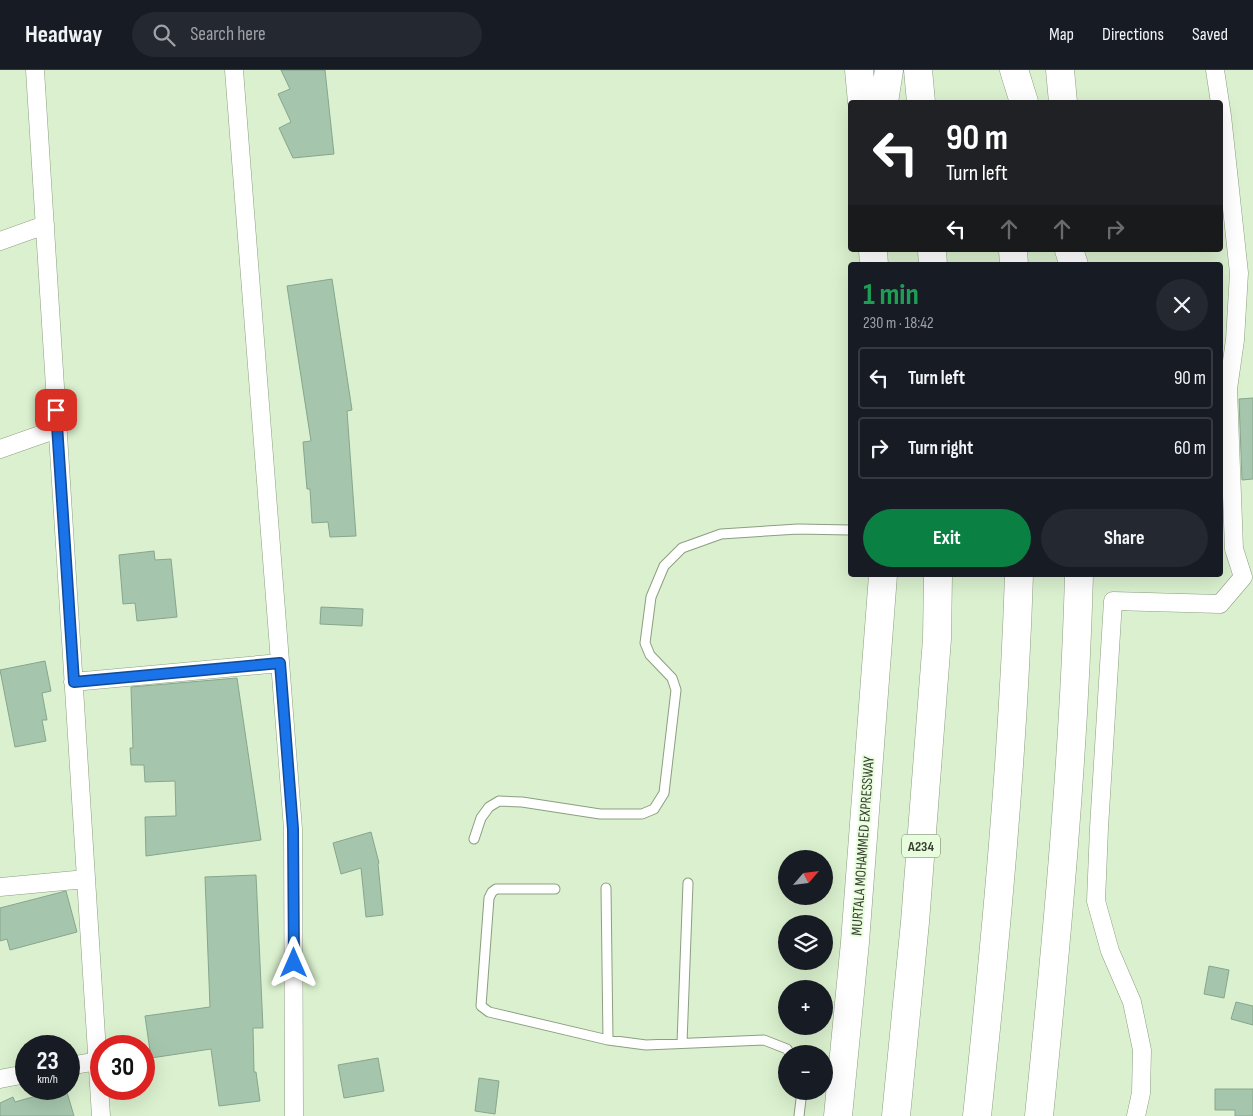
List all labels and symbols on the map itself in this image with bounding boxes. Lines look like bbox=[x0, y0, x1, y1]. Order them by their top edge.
pin bbox=[35, 389, 77, 431]
street label: MURTALA MOHAMMED EXPRESSWAY bbox=[847, 755, 879, 936]
road number: A234 bbox=[902, 834, 940, 858]
north arrow bbox=[778, 850, 832, 905]
position arrow bbox=[267, 936, 319, 988]
speed limit sign: 30 bbox=[90, 1035, 155, 1100]

